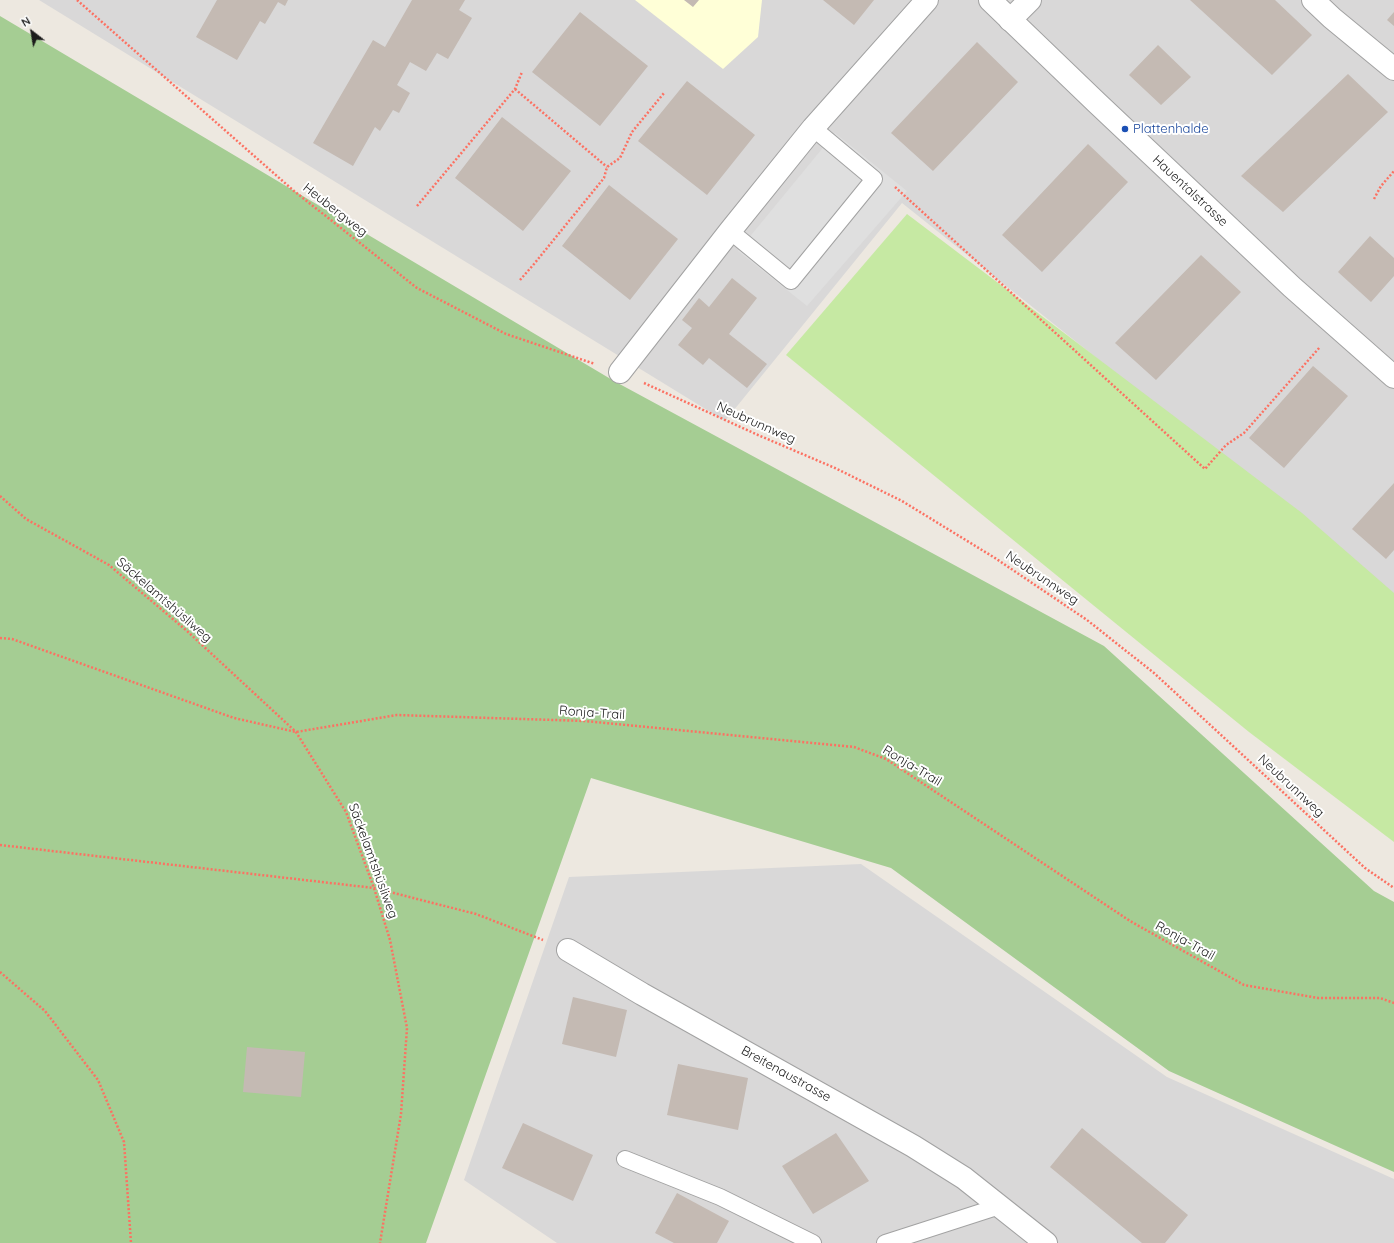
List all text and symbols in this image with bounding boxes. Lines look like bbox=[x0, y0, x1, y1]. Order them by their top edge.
north arrow bbox=[12, 12, 52, 52]
text: N bbox=[19, 14, 33, 30]
place label: Plattenhalde bbox=[1133, 121, 1209, 137]
marker: Plattenhalde bbox=[1120, 124, 1130, 134]
street label: Hauentalstrasse bbox=[1149, 152, 1231, 230]
street label: Heubergweg bbox=[300, 180, 370, 240]
street label: Neubrunnweg bbox=[714, 399, 798, 447]
street label: Neubrunnweg bbox=[1003, 548, 1081, 608]
street label: Säckelamtshüsliweg bbox=[113, 554, 215, 646]
street label: Ronja-Trail bbox=[559, 703, 625, 723]
street label: Ronja-Trail bbox=[880, 742, 944, 790]
street label: Neubrunnweg bbox=[1255, 751, 1327, 821]
street label: Säckelamtshüsliweg bbox=[345, 801, 401, 921]
street label: Ronja-Trail bbox=[1152, 918, 1218, 964]
street label: Breitenaustrasse bbox=[738, 1043, 834, 1105]

